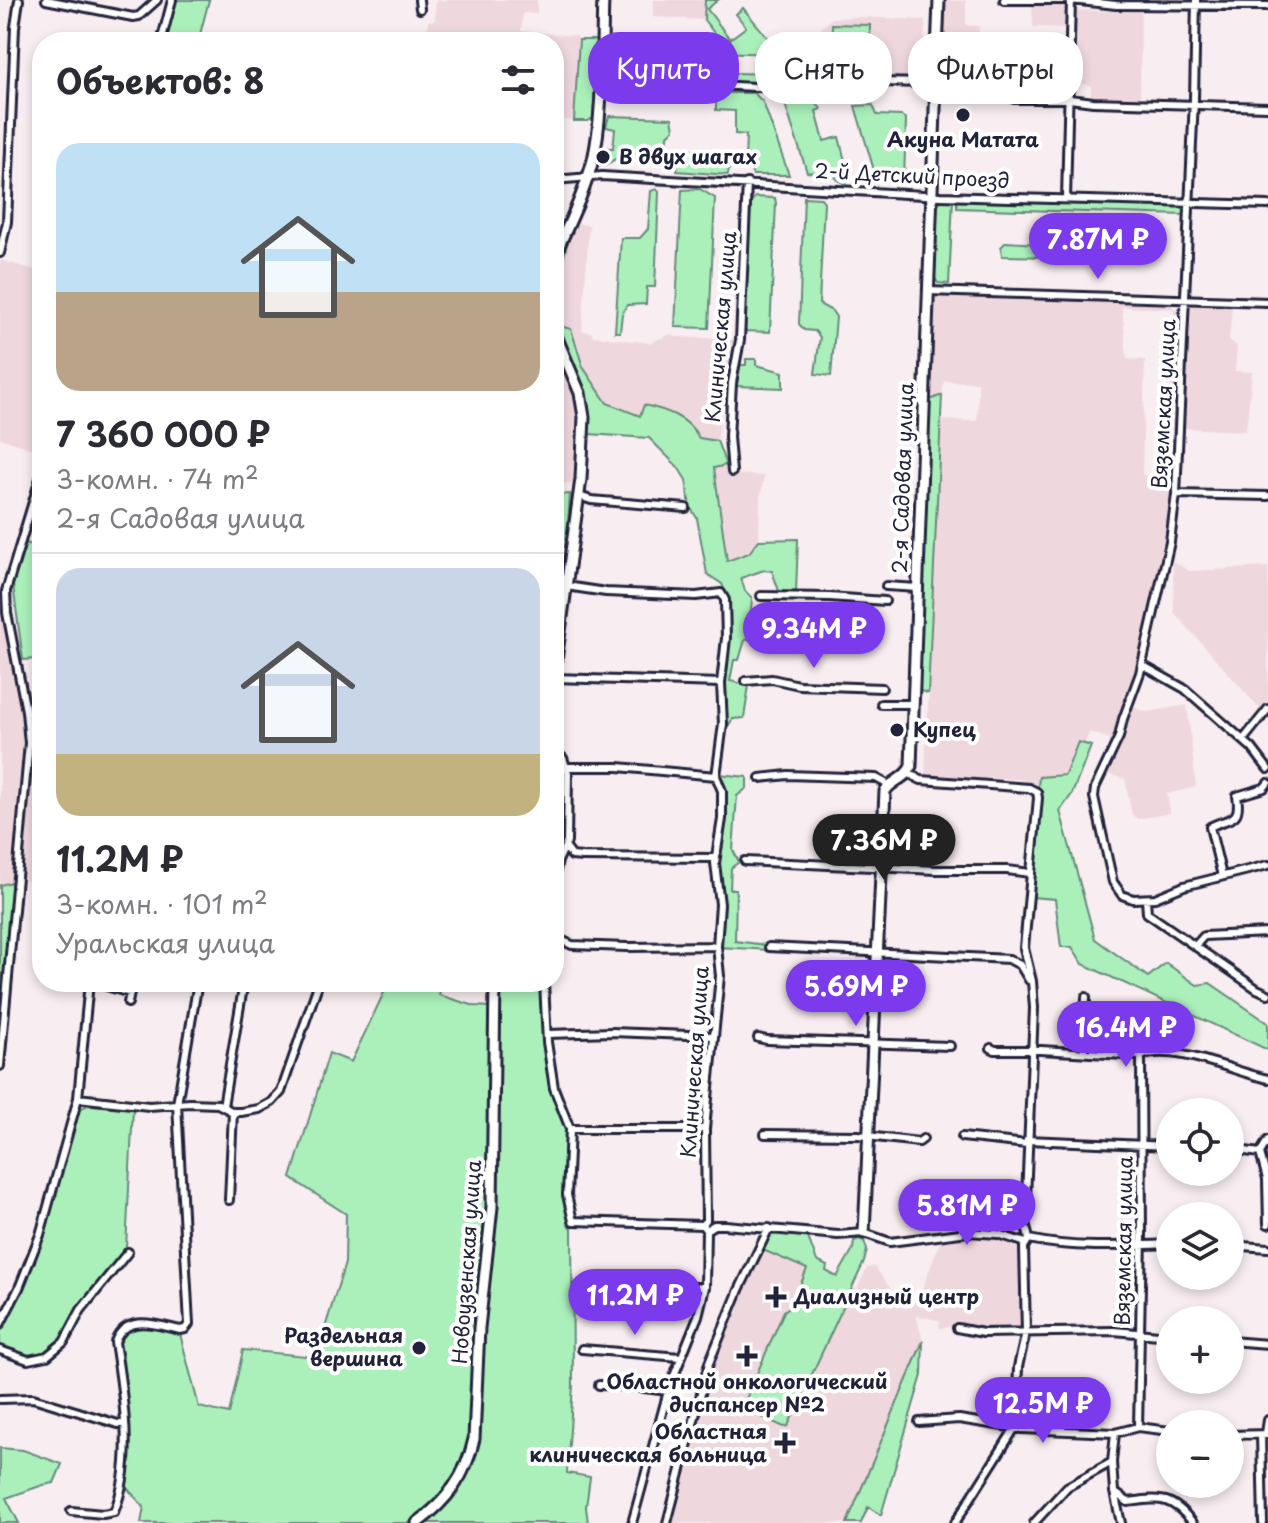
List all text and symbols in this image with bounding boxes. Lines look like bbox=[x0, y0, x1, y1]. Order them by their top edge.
chip: Купить bbox=[588, 32, 739, 104]
chip: Снять bbox=[755, 32, 892, 104]
chip: Фильтры bbox=[908, 32, 1083, 104]
text: Объектов: 8 bbox=[56, 54, 265, 106]
icon: filters bbox=[496, 58, 540, 102]
marker: Акуна Матата bbox=[954, 106, 972, 124]
place label: Акуна Матата bbox=[887, 124, 1039, 154]
place label: В двух шагах bbox=[619, 141, 757, 171]
marker: В двух шагах bbox=[594, 148, 612, 166]
street label: 2-й Детский проезд bbox=[814, 155, 1010, 195]
icon: home bbox=[226, 195, 370, 339]
pin: 7.87M ₽ bbox=[1024, 213, 1172, 281]
text: 7.87M ₽ bbox=[1047, 219, 1149, 258]
street label: Клиническая улица bbox=[697, 229, 743, 424]
street label: Вяземская улица bbox=[1144, 318, 1182, 490]
street label: 2-я Садовая улица bbox=[884, 381, 920, 574]
text: 7 360 000 ₽ bbox=[56, 407, 270, 459]
text: 3-комн. · 74 m² bbox=[56, 459, 259, 498]
text: 2-я Садовая улица bbox=[56, 498, 305, 537]
pin: 9.34M ₽ bbox=[740, 602, 888, 670]
text: 9.34M ₽ bbox=[761, 608, 867, 647]
icon: home bbox=[226, 620, 370, 764]
place label: Купец bbox=[913, 714, 976, 744]
marker: Купец bbox=[888, 721, 906, 739]
pin: 7.36M ₽ bbox=[810, 814, 958, 882]
text: 7.36M ₽ bbox=[830, 820, 938, 859]
text: 11.2M ₽ bbox=[56, 832, 183, 884]
text: 3-комн. · 101 m² bbox=[56, 884, 268, 923]
text: Уральская улица bbox=[56, 923, 275, 962]
pin: 5.69M ₽ bbox=[782, 960, 930, 1028]
street label: Клиническая улица bbox=[672, 965, 716, 1159]
text: 5.69M ₽ bbox=[804, 966, 908, 1005]
pin: 16.4M ₽ bbox=[1052, 1001, 1200, 1069]
text: 16.4M ₽ bbox=[1075, 1007, 1177, 1046]
map controls bbox=[1156, 1098, 1244, 1498]
button: locate bbox=[1156, 1098, 1244, 1186]
street label: Вяземская улица bbox=[1107, 1155, 1139, 1326]
street label: Новоузенская улица bbox=[444, 1159, 488, 1365]
pin: 5.81M ₽ bbox=[893, 1179, 1041, 1247]
text: 5.81M ₽ bbox=[916, 1185, 1018, 1224]
button: layers bbox=[1156, 1202, 1244, 1290]
pin: 11.2M ₽ bbox=[561, 1269, 709, 1337]
text: 11.2M ₽ bbox=[586, 1275, 684, 1314]
place label: Диализный центр bbox=[793, 1281, 979, 1311]
marker: Диализный центр bbox=[765, 1286, 787, 1308]
button: + bbox=[1156, 1306, 1244, 1394]
place label: Раздельная вершина bbox=[284, 1320, 403, 1373]
marker: Раздельная вершина bbox=[410, 1339, 428, 1357]
marker: Областной онкологический диспансер №2 bbox=[736, 1345, 758, 1367]
place label: Областной онкологический диспансер №2 bbox=[607, 1366, 887, 1419]
pin: 12.5M ₽ bbox=[969, 1377, 1117, 1445]
text: 12.5M ₽ bbox=[993, 1383, 1093, 1422]
button: − bbox=[1156, 1410, 1244, 1498]
place label: Областная клиническая больница bbox=[529, 1416, 767, 1469]
marker: Областная клиническая больница bbox=[774, 1432, 796, 1454]

